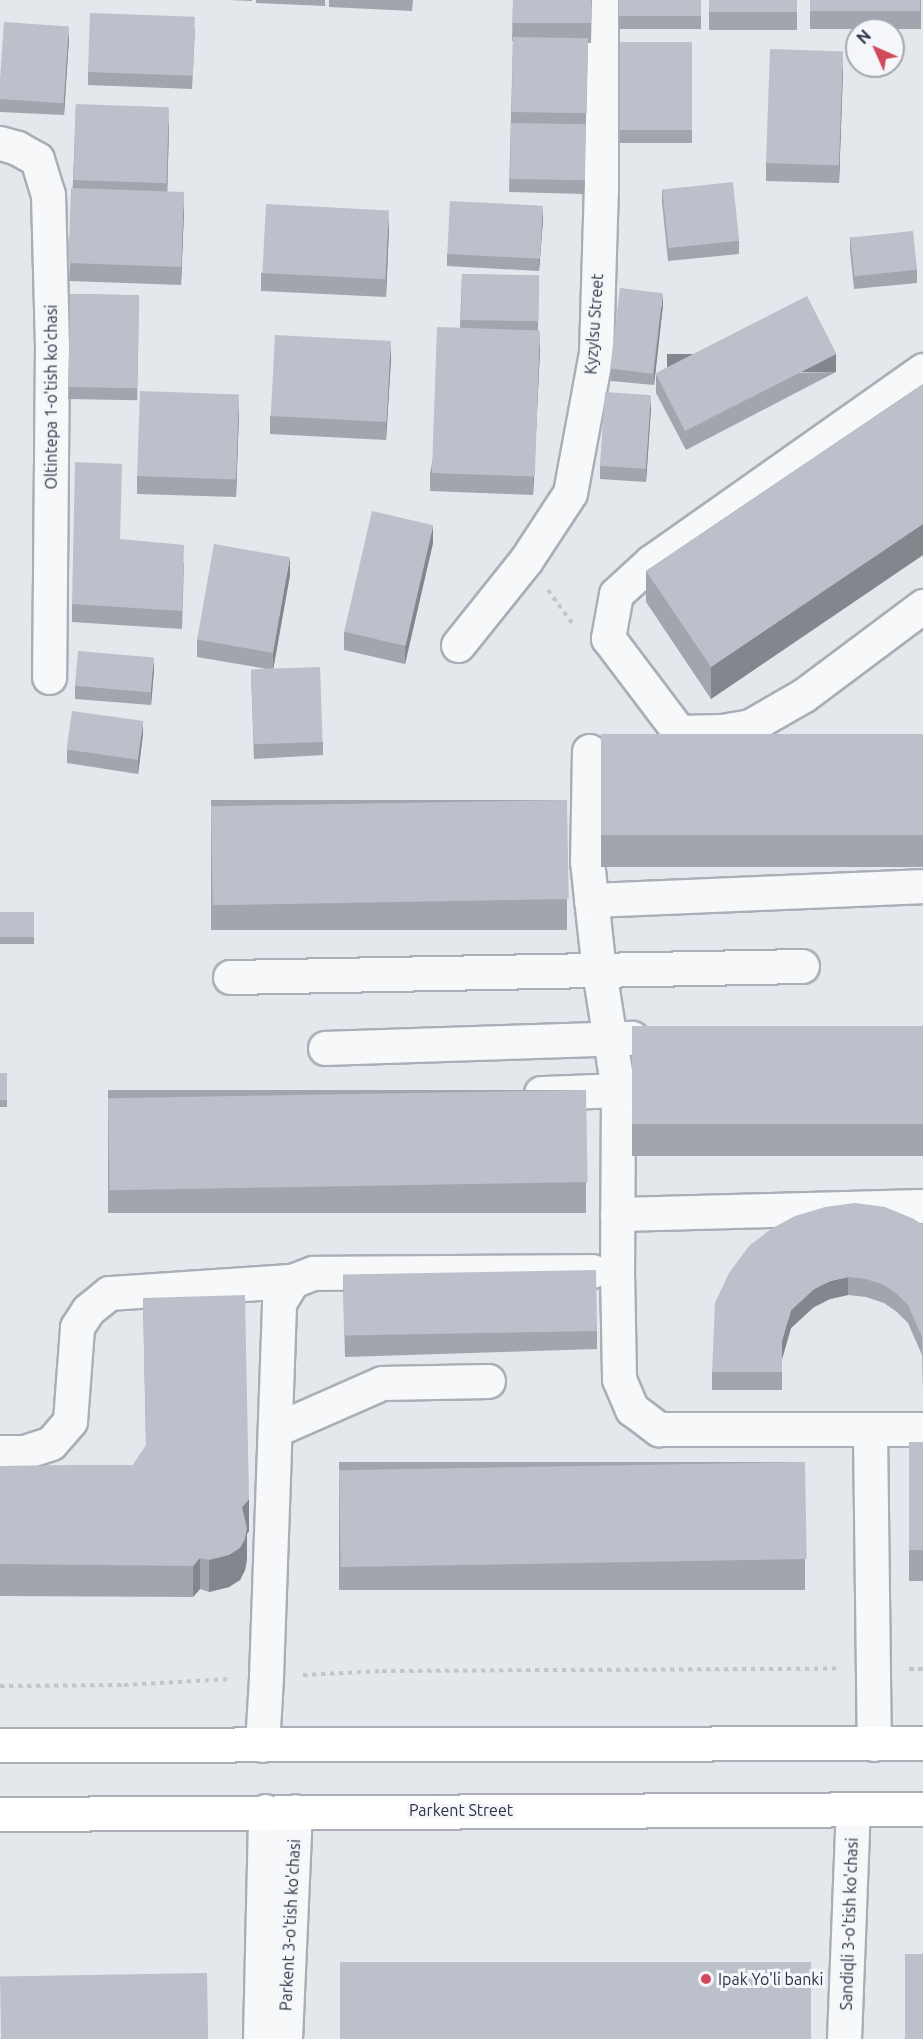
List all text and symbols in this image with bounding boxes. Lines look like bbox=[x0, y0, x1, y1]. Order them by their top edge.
north arrow bbox=[845, 18, 905, 78]
text: N bbox=[853, 26, 874, 47]
street label: Kyzylsu Street bbox=[581, 273, 607, 375]
street label: Oltintepa 1-o'tish ko'chasi bbox=[41, 305, 61, 489]
street label: Parkent Street bbox=[409, 1800, 513, 1820]
street label: Sandiqli 3-o'tish ko'chasi bbox=[836, 1837, 862, 2011]
street label: Parkent 3-o'tish ko'chasi bbox=[276, 1839, 304, 2011]
place label: Ipak Yo'li banki bbox=[718, 1969, 823, 1989]
marker: Ipak Yo'li banki bbox=[699, 1972, 713, 1986]

